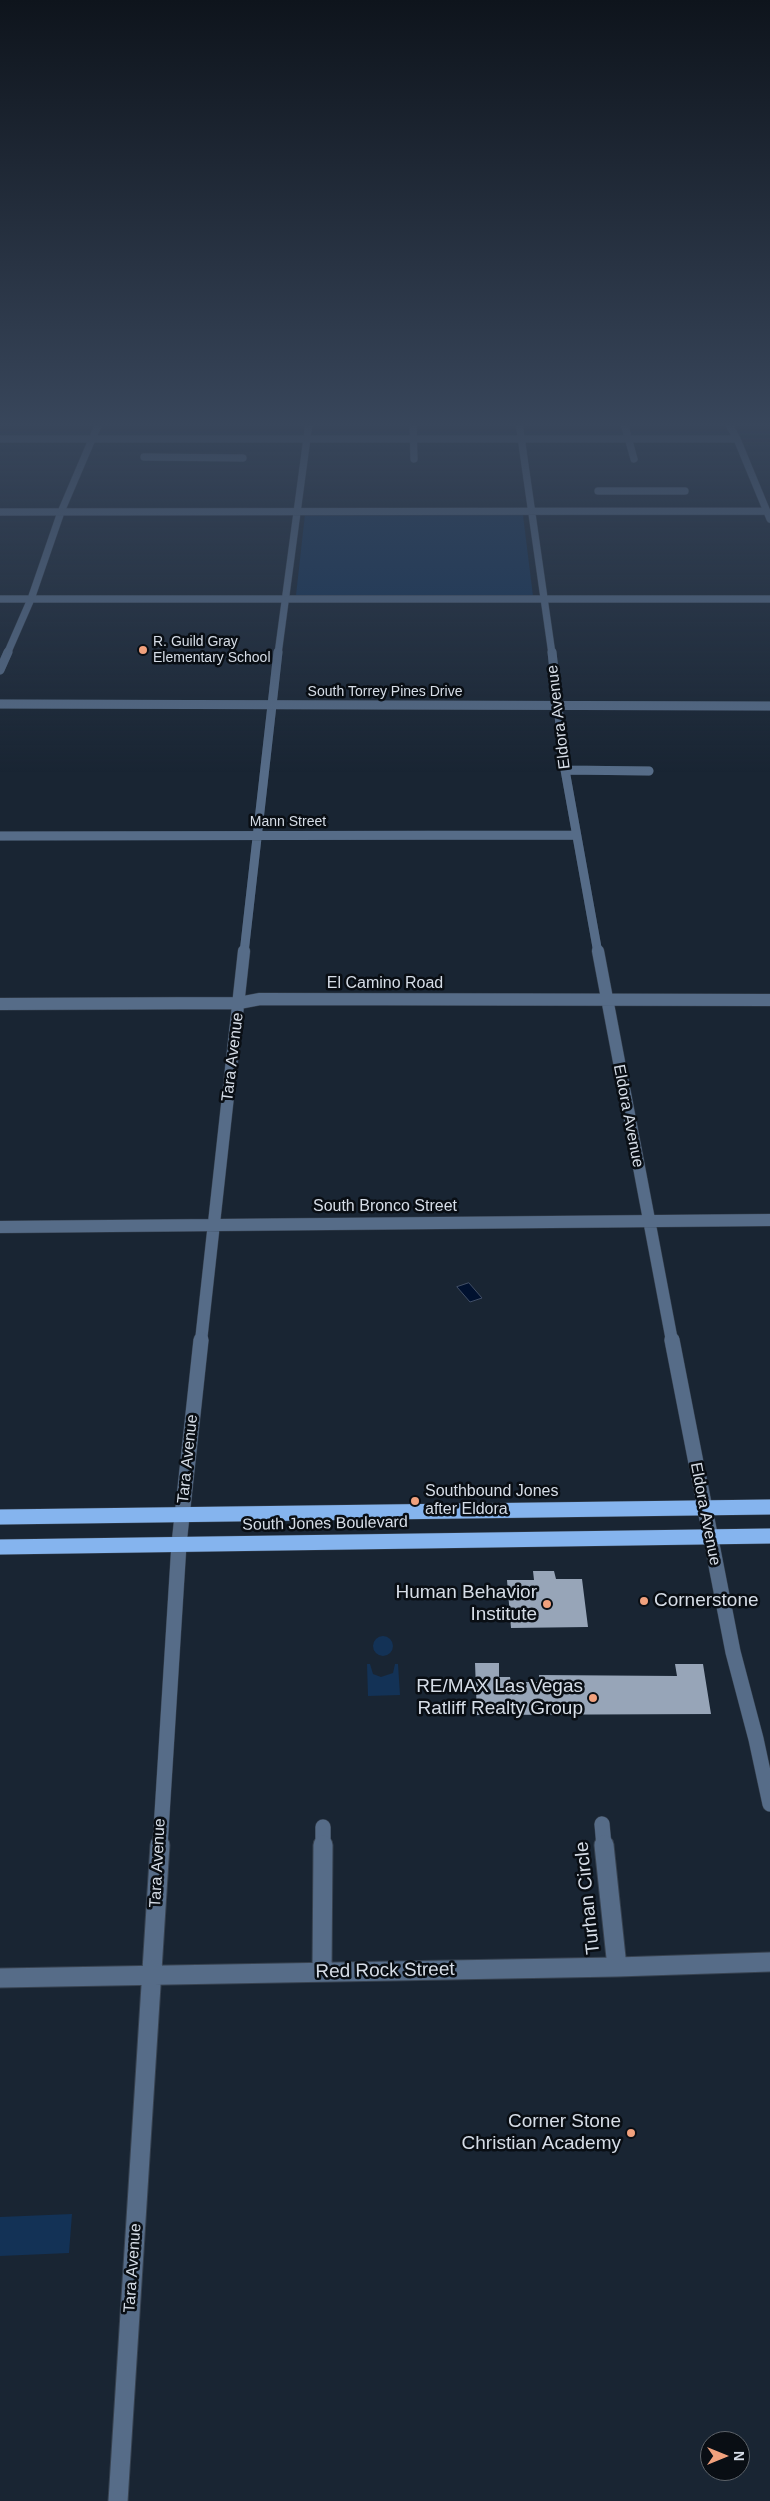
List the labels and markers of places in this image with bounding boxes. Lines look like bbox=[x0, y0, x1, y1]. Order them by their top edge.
place label: R. Guild Gray Elementary School bbox=[153, 634, 271, 666]
marker: R. Guild Gray Elementary School bbox=[137, 644, 149, 656]
place label: Southbound Jones after Eldora bbox=[425, 1482, 558, 1520]
marker: Southbound Jones after Eldora bbox=[409, 1495, 421, 1507]
place label: Human Behavior Institute bbox=[395, 1582, 537, 1626]
place label: Cornerstone bbox=[654, 1590, 759, 1612]
marker: Cornerstone bbox=[638, 1595, 650, 1607]
marker: Human Behavior Institute bbox=[541, 1598, 553, 1610]
place label: RE/MAX Las Vegas Ratliff Realty Group bbox=[416, 1676, 583, 1720]
marker: RE/MAX Las Vegas Ratliff Realty Group bbox=[587, 1692, 599, 1704]
place label: Corner Stone Christian Academy bbox=[462, 2111, 621, 2155]
marker: Corner Stone Christian Academy bbox=[625, 2127, 637, 2139]

